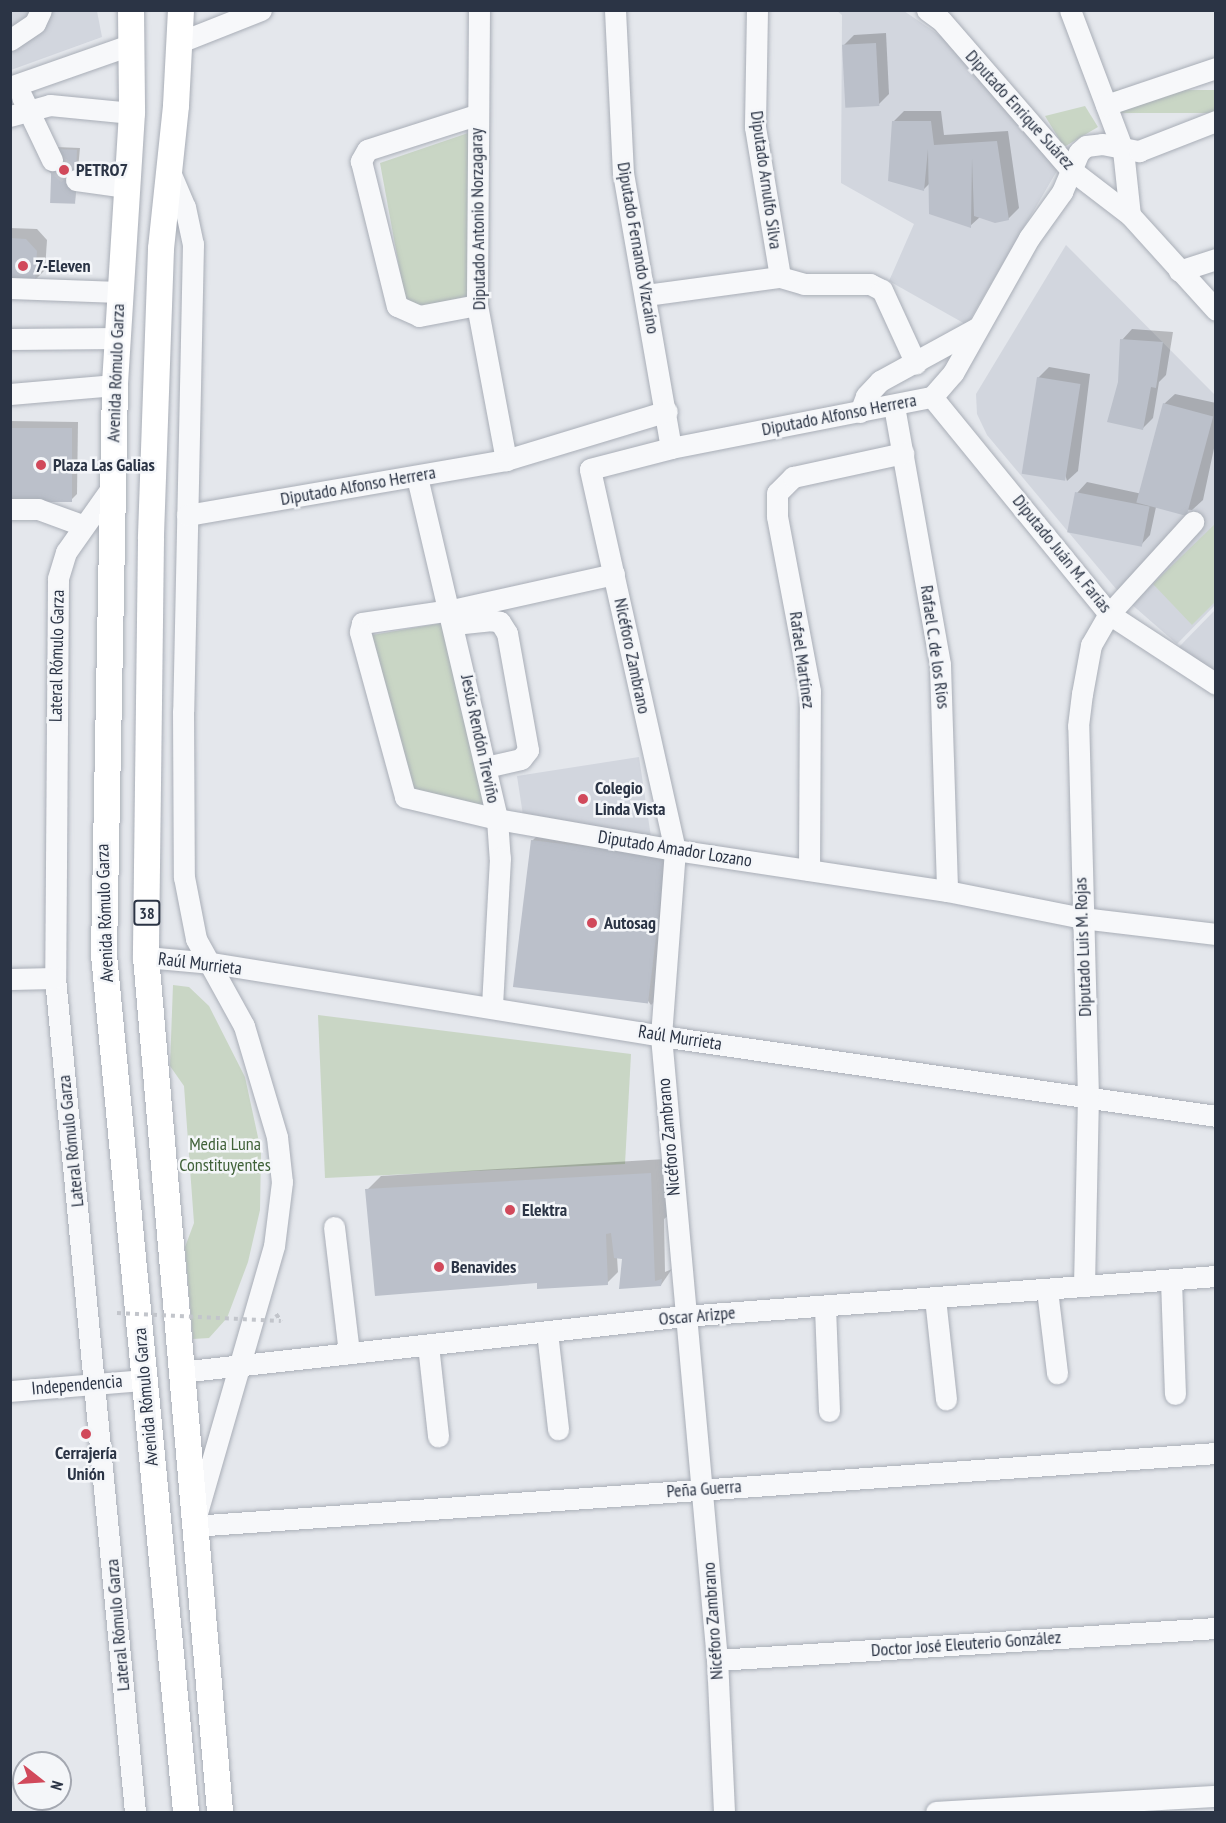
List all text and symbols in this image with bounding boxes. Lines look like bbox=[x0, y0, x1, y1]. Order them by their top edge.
street label: Diputado Enrique Suárez bbox=[961, 46, 1079, 174]
street label: Diputado Arnulfo Silva bbox=[746, 109, 786, 251]
street label: Diputado Antonio Norzagaray bbox=[466, 127, 490, 311]
place label: PETRO7 bbox=[76, 159, 128, 181]
street label: Diputado Fernando Vizcaíno bbox=[612, 160, 664, 336]
marker: PETRO7 bbox=[57, 163, 71, 177]
place label: 7-Eleven bbox=[35, 255, 91, 277]
marker: 7-Eleven bbox=[16, 259, 30, 273]
street label: Avenida Rómulo Garza bbox=[103, 303, 129, 443]
street label: Diputado Alfonso Herrera bbox=[760, 389, 918, 441]
place label: Plaza Las Galias bbox=[53, 454, 155, 476]
marker: Plaza Las Galias bbox=[34, 458, 48, 472]
street label: Diputado Alfonso Herrera bbox=[279, 462, 437, 510]
street label: Diputado Juán M. Farías bbox=[1007, 490, 1117, 618]
street label: Rafael C. de los Ríos bbox=[916, 583, 954, 711]
street label: Lateral Rómulo Garza bbox=[45, 590, 69, 722]
street label: Nicéforo Zambrano bbox=[609, 596, 655, 716]
street label: Rafael Martínez bbox=[785, 610, 819, 710]
street label: Jesús Rendón Treviño bbox=[456, 673, 504, 805]
place label: Colegio Linda Vista bbox=[595, 778, 666, 820]
marker: Colegio Linda Vista bbox=[576, 792, 590, 806]
street label: Diputado Amador Lozano bbox=[596, 826, 754, 872]
street label: Avenida Rómulo Garza bbox=[92, 843, 118, 983]
street label: Diputado Luis M. Rojas bbox=[1070, 876, 1096, 1018]
road number: 38 bbox=[132, 900, 162, 926]
place label: Autosag bbox=[604, 912, 656, 934]
marker: Autosag bbox=[585, 916, 599, 930]
street label: Raúl Murrieta bbox=[157, 948, 243, 980]
street label: Raúl Murrieta bbox=[637, 1021, 723, 1055]
street label: Lateral Rómulo Garza bbox=[53, 1074, 89, 1208]
street label: Nicéforo Zambrano bbox=[653, 1077, 685, 1197]
park label: Media Luna Constituyentes bbox=[179, 1134, 271, 1176]
place label: Elektra bbox=[522, 1199, 567, 1221]
marker: Elektra bbox=[503, 1203, 517, 1217]
place label: Benavides bbox=[451, 1256, 516, 1278]
marker: Benavides bbox=[432, 1260, 446, 1274]
street label: Oscar Arizpe bbox=[657, 1302, 737, 1330]
street label: Avenida Rómulo Garza bbox=[129, 1327, 163, 1467]
street label: Independencia bbox=[31, 1370, 123, 1400]
marker: Cerrajería Unión bbox=[79, 1427, 93, 1441]
place label: Cerrajería Unión bbox=[55, 1443, 117, 1486]
street label: Peña Guerra bbox=[666, 1476, 742, 1502]
street label: Lateral Rómulo Garza bbox=[101, 1558, 135, 1692]
street label: Nicéforo Zambrano bbox=[698, 1561, 728, 1681]
street label: Doctor José Eleuterio González bbox=[870, 1627, 1062, 1661]
north arrow bbox=[12, 1751, 72, 1811]
text: N bbox=[46, 1779, 68, 1793]

